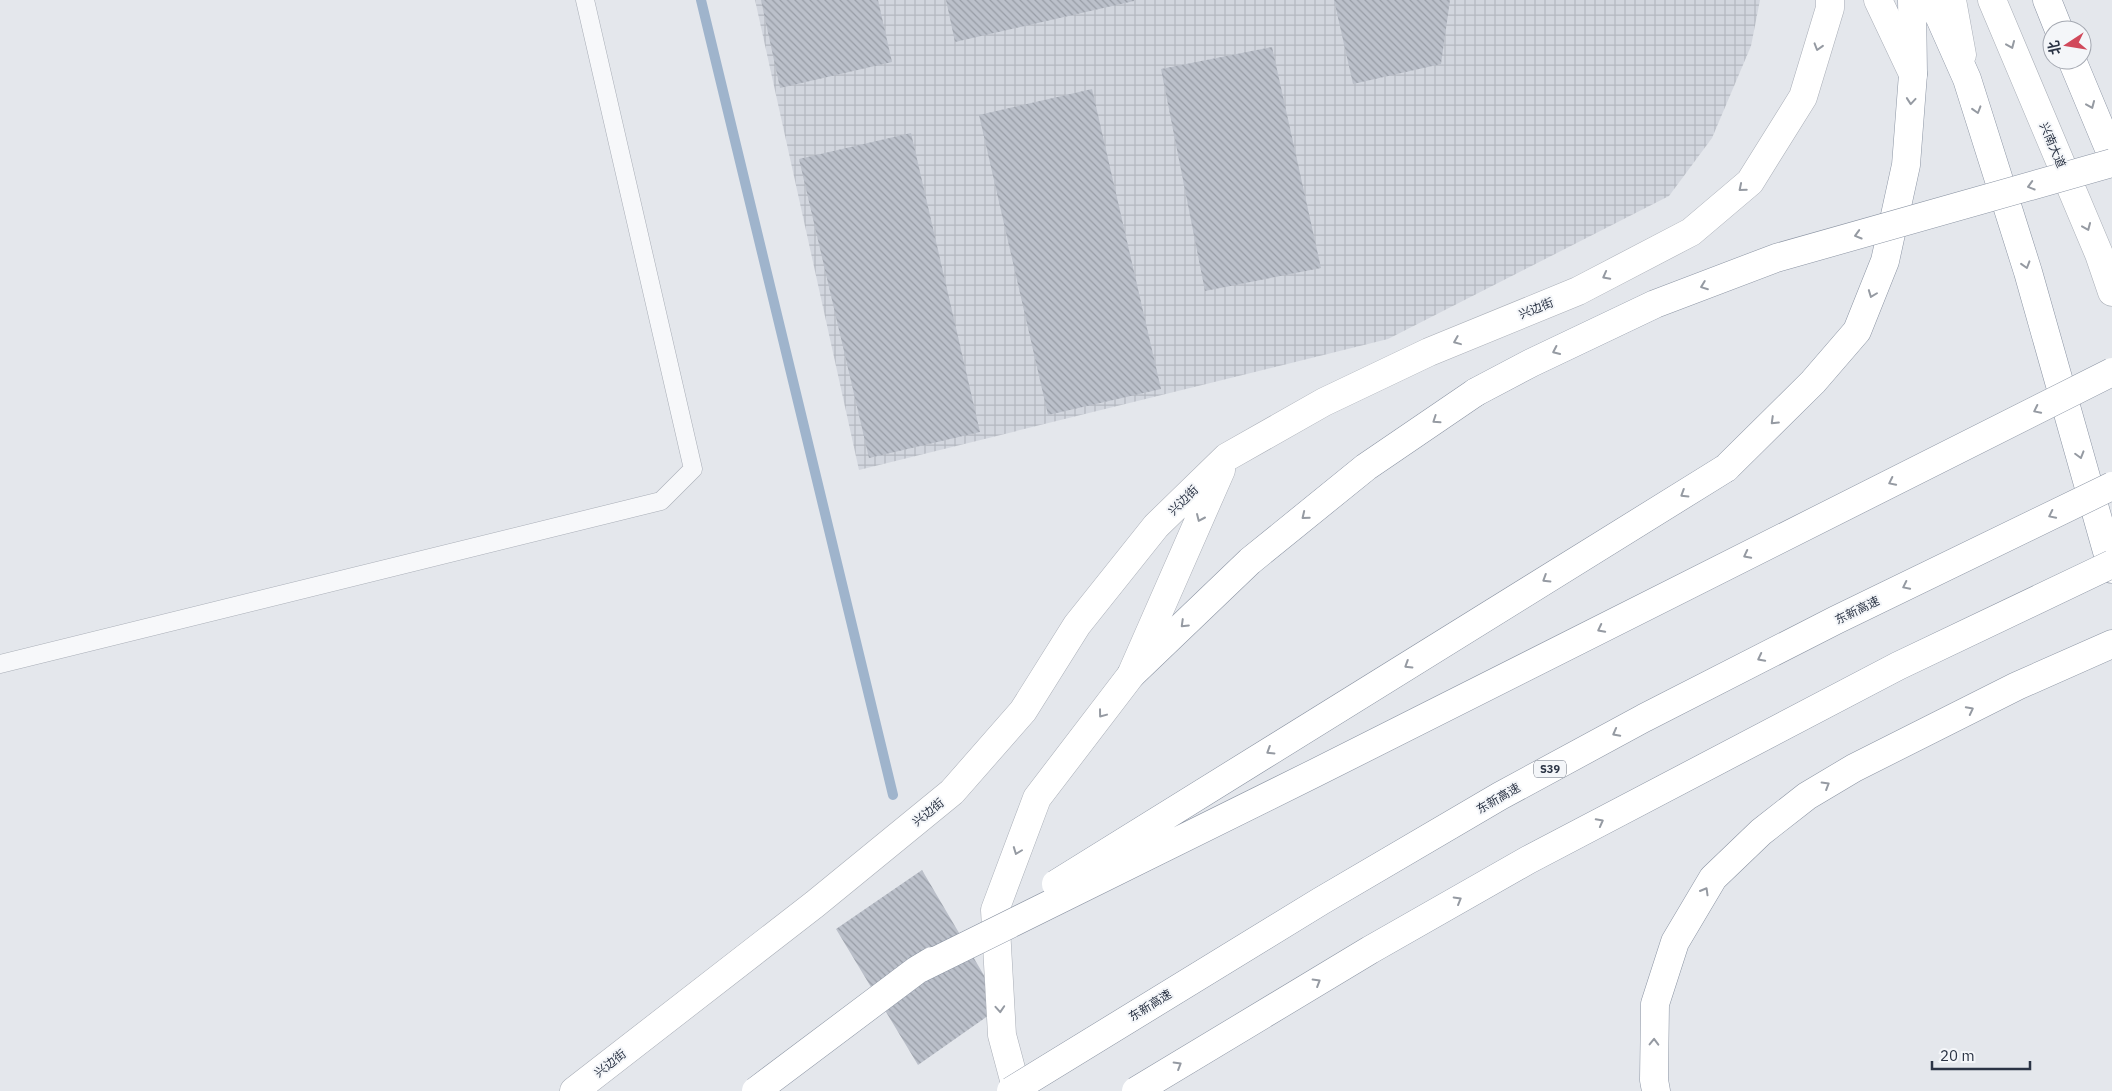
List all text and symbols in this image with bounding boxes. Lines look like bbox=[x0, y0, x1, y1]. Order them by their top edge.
north arrow bbox=[2042, 20, 2092, 70]
text: 北 bbox=[2044, 39, 2065, 56]
one-way arrow bbox=[2004, 40, 2015, 49]
one-way arrow bbox=[1814, 42, 1824, 51]
one-way arrow bbox=[1905, 97, 1916, 105]
one-way arrow bbox=[2084, 100, 2095, 109]
one-way arrow bbox=[1971, 105, 1981, 114]
street label: 兴南大道 bbox=[2037, 120, 2069, 170]
one-way arrow bbox=[2028, 180, 2036, 190]
one-way arrow bbox=[1739, 183, 1748, 192]
one-way arrow bbox=[2081, 222, 2092, 231]
one-way arrow bbox=[1854, 229, 1863, 240]
one-way arrow bbox=[2020, 260, 2030, 269]
one-way arrow bbox=[1603, 270, 1612, 280]
one-way arrow bbox=[1700, 279, 1709, 290]
one-way arrow bbox=[1868, 289, 1878, 298]
street label: 兴边街 bbox=[1516, 294, 1556, 322]
one-way arrow bbox=[1454, 335, 1462, 345]
one-way arrow bbox=[1552, 345, 1561, 355]
one-way arrow bbox=[2033, 404, 2042, 414]
one-way arrow bbox=[1432, 414, 1441, 423]
one-way arrow bbox=[1771, 415, 1780, 424]
one-way arrow bbox=[2074, 450, 2084, 459]
one-way arrow bbox=[1888, 476, 1897, 486]
street label: 兴边街 bbox=[1165, 482, 1201, 518]
one-way arrow bbox=[1681, 487, 1690, 497]
one-way arrow bbox=[2048, 508, 2057, 519]
one-way arrow bbox=[1302, 511, 1311, 519]
one-way arrow bbox=[1196, 513, 1207, 522]
one-way arrow bbox=[1743, 549, 1752, 559]
one-way arrow bbox=[1543, 573, 1552, 583]
one-way arrow bbox=[1902, 580, 1911, 590]
street label: 东新高速 bbox=[1832, 593, 1882, 627]
one-way arrow bbox=[1181, 618, 1190, 627]
one-way arrow bbox=[1598, 623, 1607, 633]
one-way arrow bbox=[1757, 652, 1766, 662]
one-way arrow bbox=[1405, 659, 1414, 669]
one-way arrow bbox=[1965, 705, 1974, 716]
one-way arrow bbox=[1100, 708, 1108, 717]
one-way arrow bbox=[1613, 727, 1622, 737]
one-way arrow bbox=[1267, 745, 1276, 754]
road number: S39 bbox=[1534, 761, 1566, 778]
street label: 东新高速 bbox=[1473, 780, 1523, 816]
one-way arrow bbox=[1820, 781, 1829, 791]
street label: 兴边街 bbox=[909, 795, 947, 829]
one-way arrow bbox=[1595, 818, 1604, 828]
one-way arrow bbox=[1013, 846, 1024, 855]
one-way arrow bbox=[1699, 888, 1709, 897]
one-way arrow bbox=[1452, 896, 1461, 906]
one-way arrow bbox=[1312, 978, 1321, 988]
street label: 东新高速 bbox=[1126, 986, 1174, 1024]
one-way arrow bbox=[994, 1006, 1005, 1014]
one-way arrow bbox=[1649, 1038, 1660, 1046]
scale bar bbox=[1932, 1038, 2030, 1070]
street label: 兴边街 bbox=[591, 1046, 629, 1080]
text: 20 m bbox=[1940, 1046, 1975, 1065]
one-way arrow bbox=[1173, 1062, 1182, 1072]

